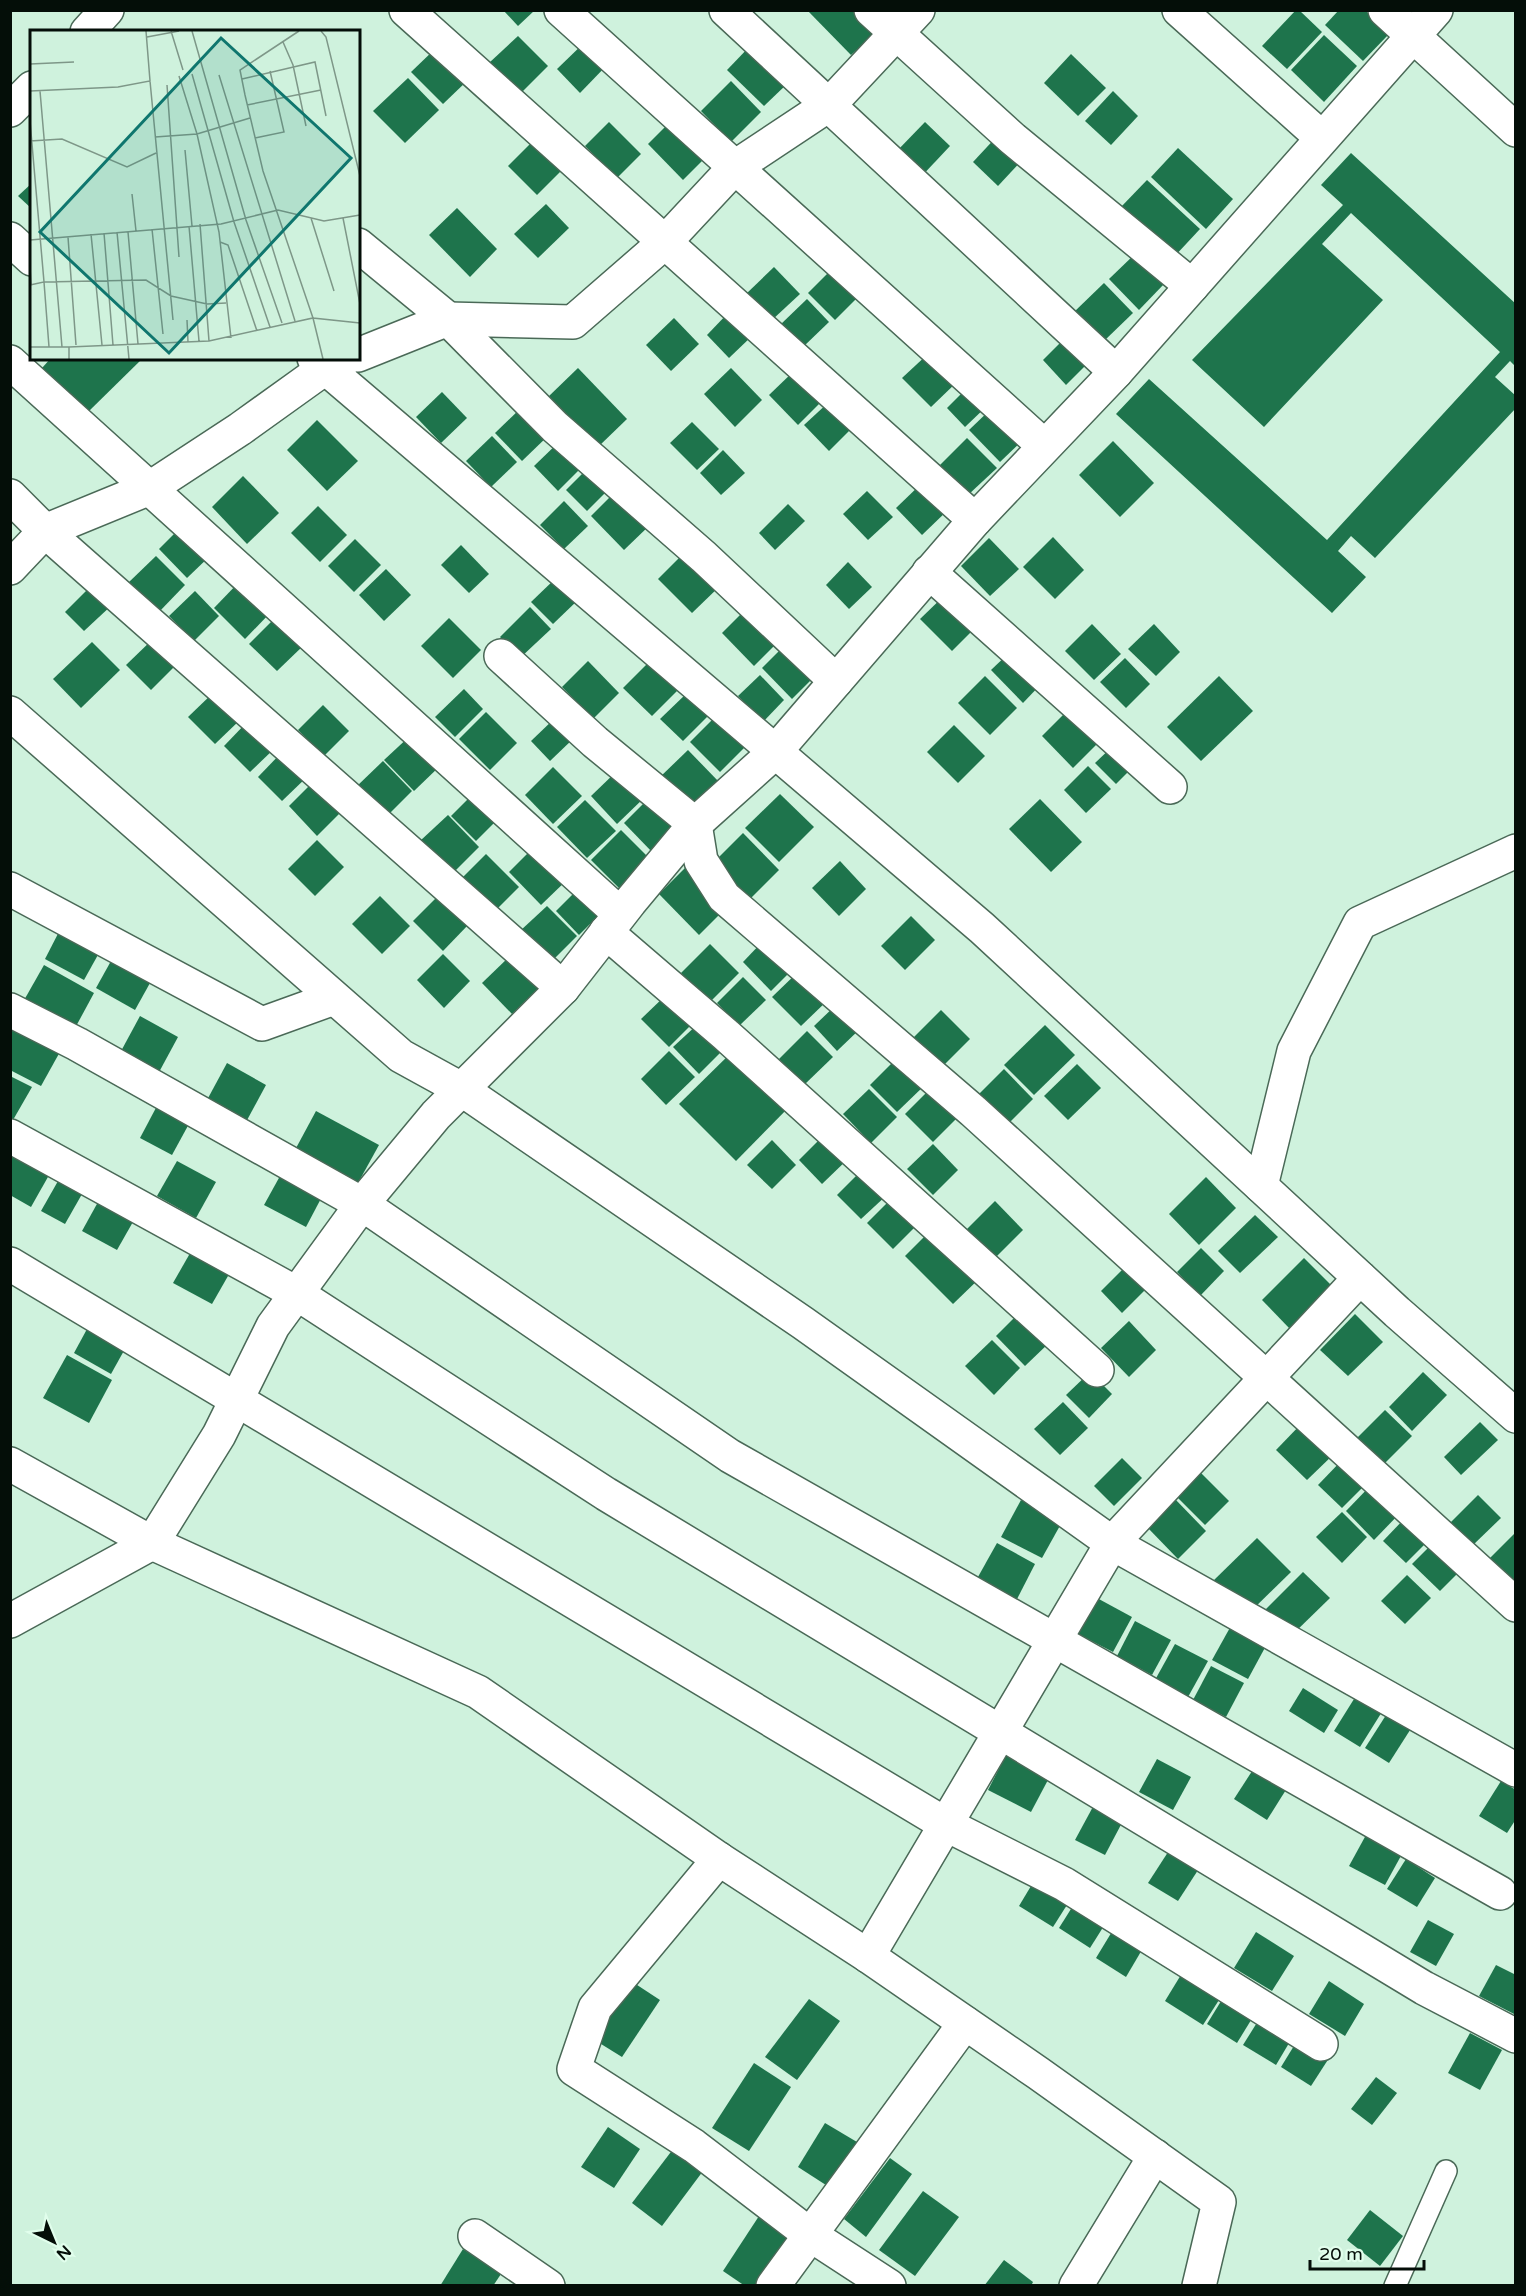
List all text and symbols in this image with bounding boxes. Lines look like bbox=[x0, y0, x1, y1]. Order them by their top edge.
inset map bbox=[30, 30, 360, 360]
north arrow bbox=[24, 2212, 84, 2272]
scale bar bbox=[1310, 2233, 1424, 2271]
text: N bbox=[52, 2241, 75, 2264]
text: 20 m bbox=[1319, 2243, 1363, 2265]

